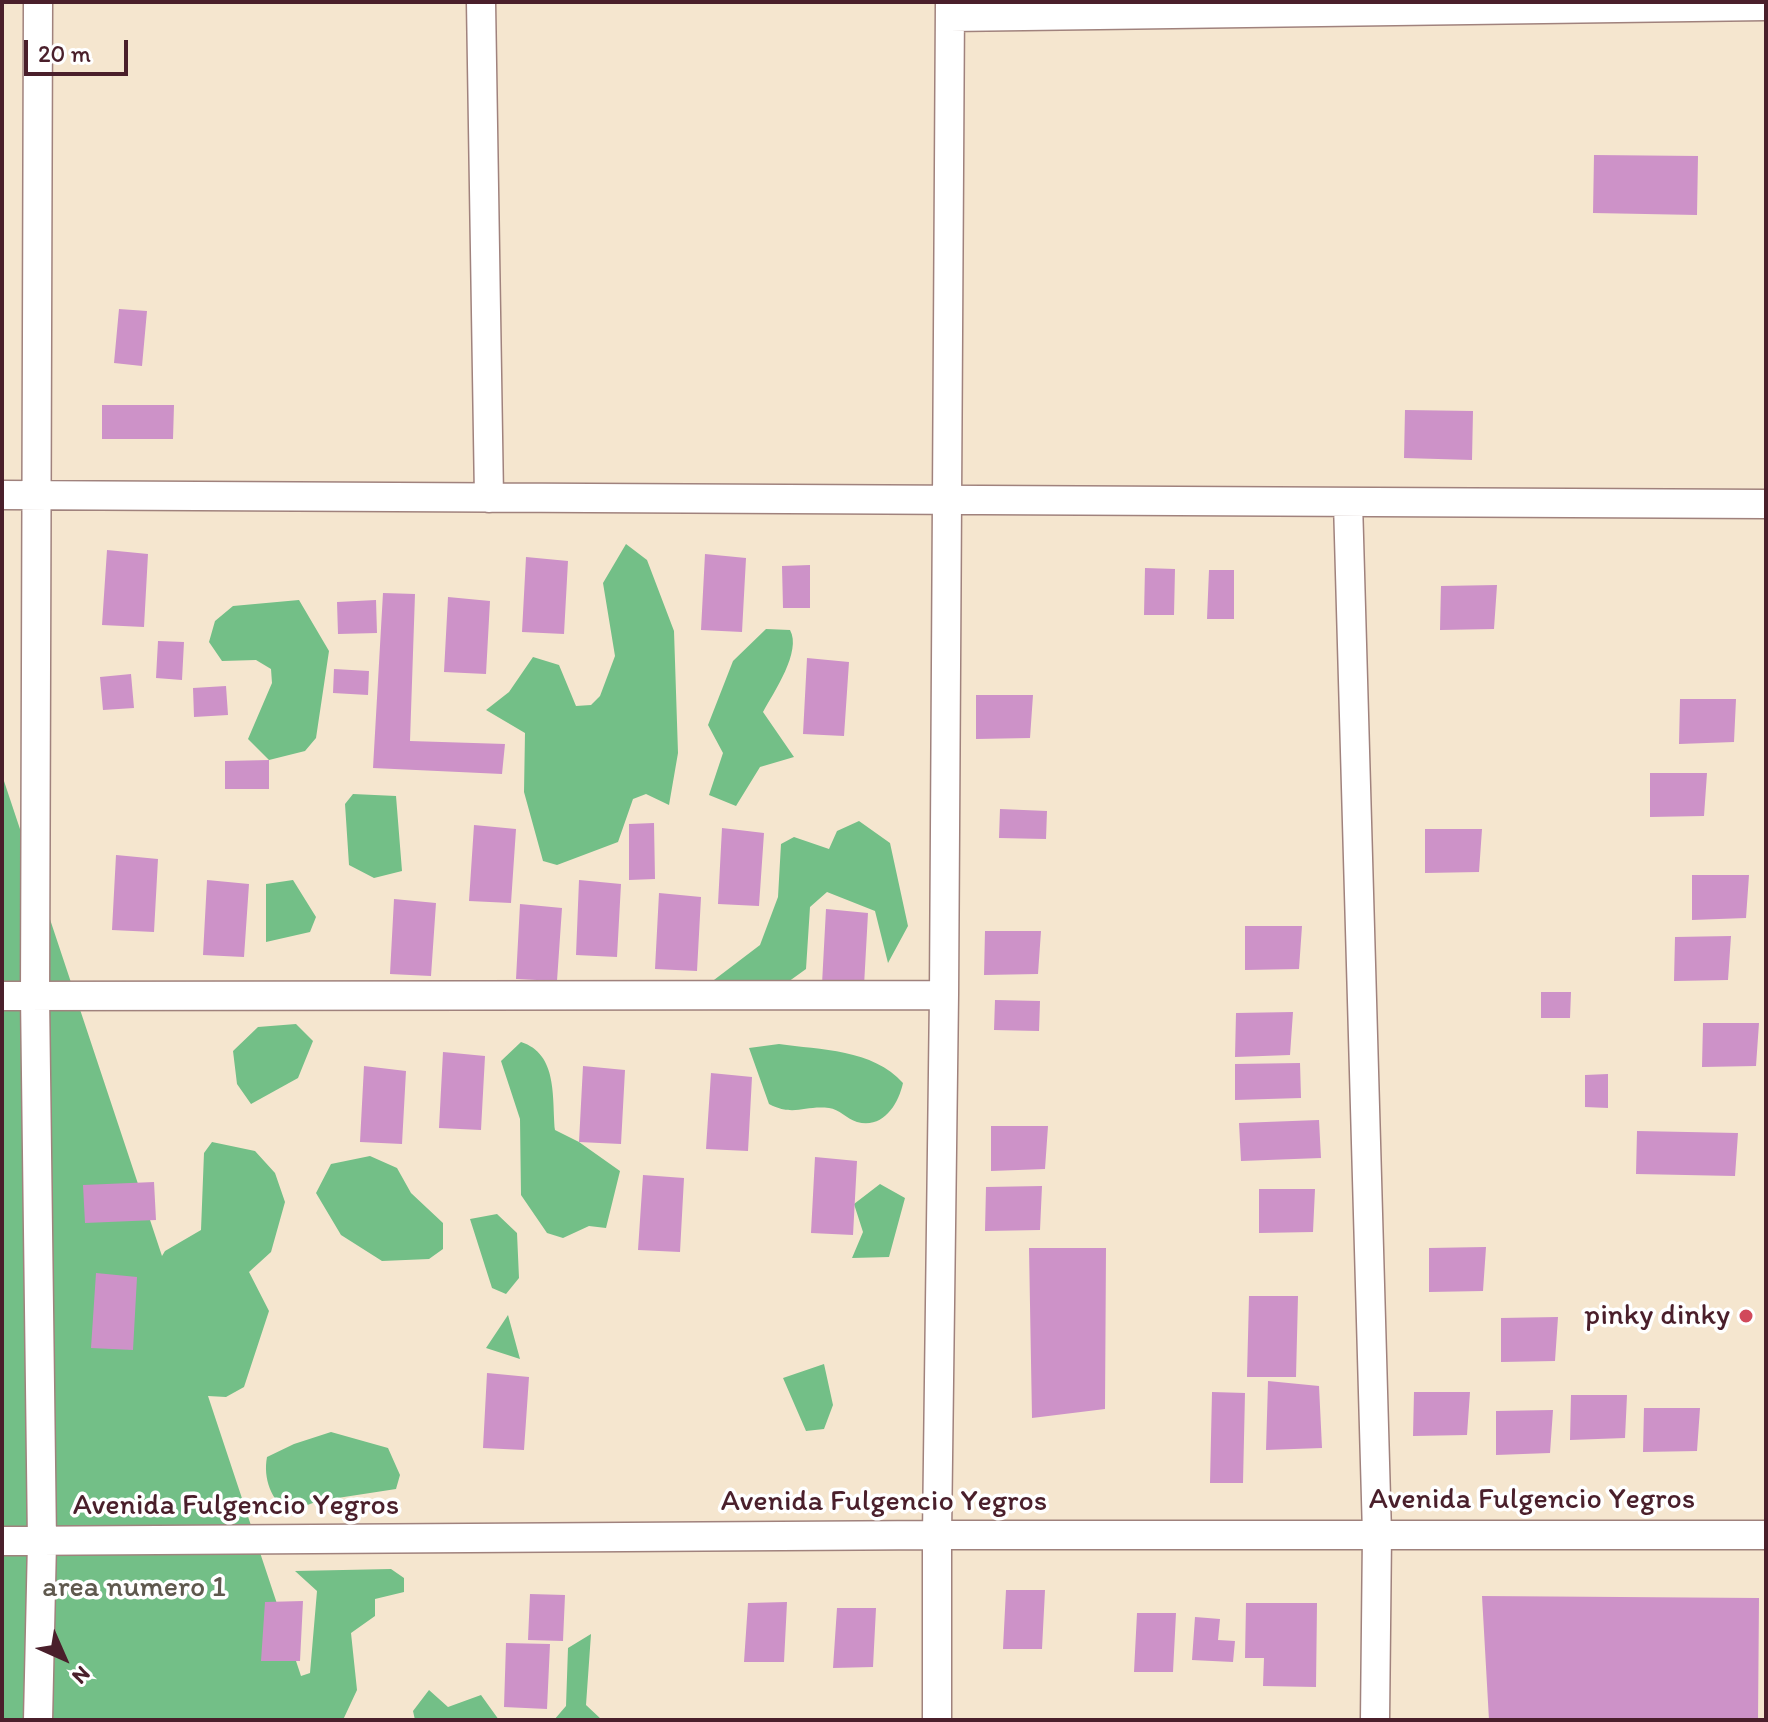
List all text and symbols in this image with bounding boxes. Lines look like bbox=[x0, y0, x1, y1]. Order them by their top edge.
scale bar bbox=[28, 24, 132, 74]
text: 20 m bbox=[38, 39, 91, 68]
place label: pinky dinky bbox=[1584, 1298, 1730, 1334]
marker: pinky dinky bbox=[1737, 1307, 1755, 1325]
street label: Avenida Fulgencio Yegros bbox=[1369, 1482, 1695, 1518]
street label: Avenida Fulgencio Yegros bbox=[721, 1484, 1047, 1520]
street label: Avenida Fulgencio Yegros bbox=[73, 1488, 399, 1524]
park label: area numero 1 bbox=[42, 1570, 226, 1606]
north arrow bbox=[24, 1618, 104, 1698]
text: N bbox=[67, 1661, 96, 1690]

